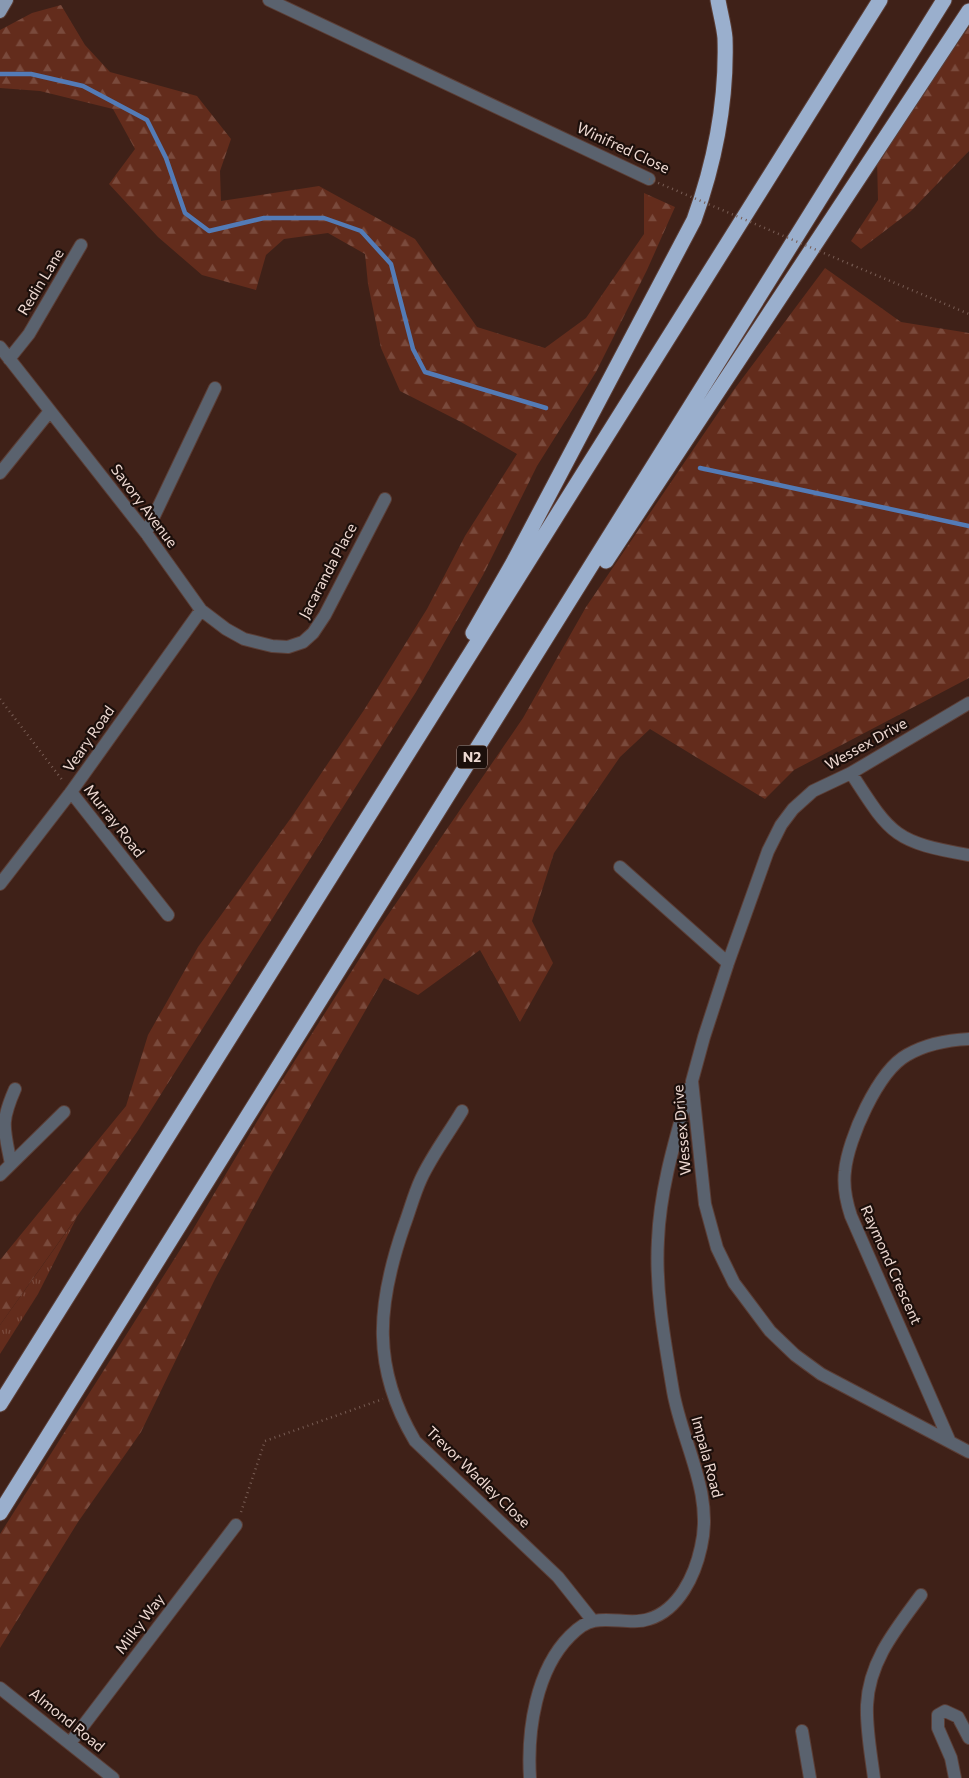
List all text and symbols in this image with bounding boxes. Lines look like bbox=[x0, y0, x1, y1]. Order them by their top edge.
street label: Winifred Close bbox=[574, 118, 673, 176]
street label: Redin Lane bbox=[13, 245, 67, 318]
street label: Savory Avenue bbox=[108, 460, 182, 551]
street label: Jacaranda Place bbox=[294, 520, 360, 621]
street label: Veary Road bbox=[59, 702, 118, 775]
street label: Wessex Drive bbox=[821, 713, 910, 773]
road number: N2 bbox=[457, 746, 487, 769]
street label: Murray Road bbox=[81, 780, 149, 861]
street label: Wessex Drive bbox=[668, 1084, 694, 1176]
street label: Raymond Crescent bbox=[858, 1202, 926, 1327]
street label: Impala Road bbox=[688, 1414, 727, 1499]
street label: Trevor Wadley Close bbox=[423, 1422, 535, 1531]
street label: Milky Way bbox=[111, 1590, 168, 1657]
street label: Almond Road bbox=[26, 1683, 109, 1755]

